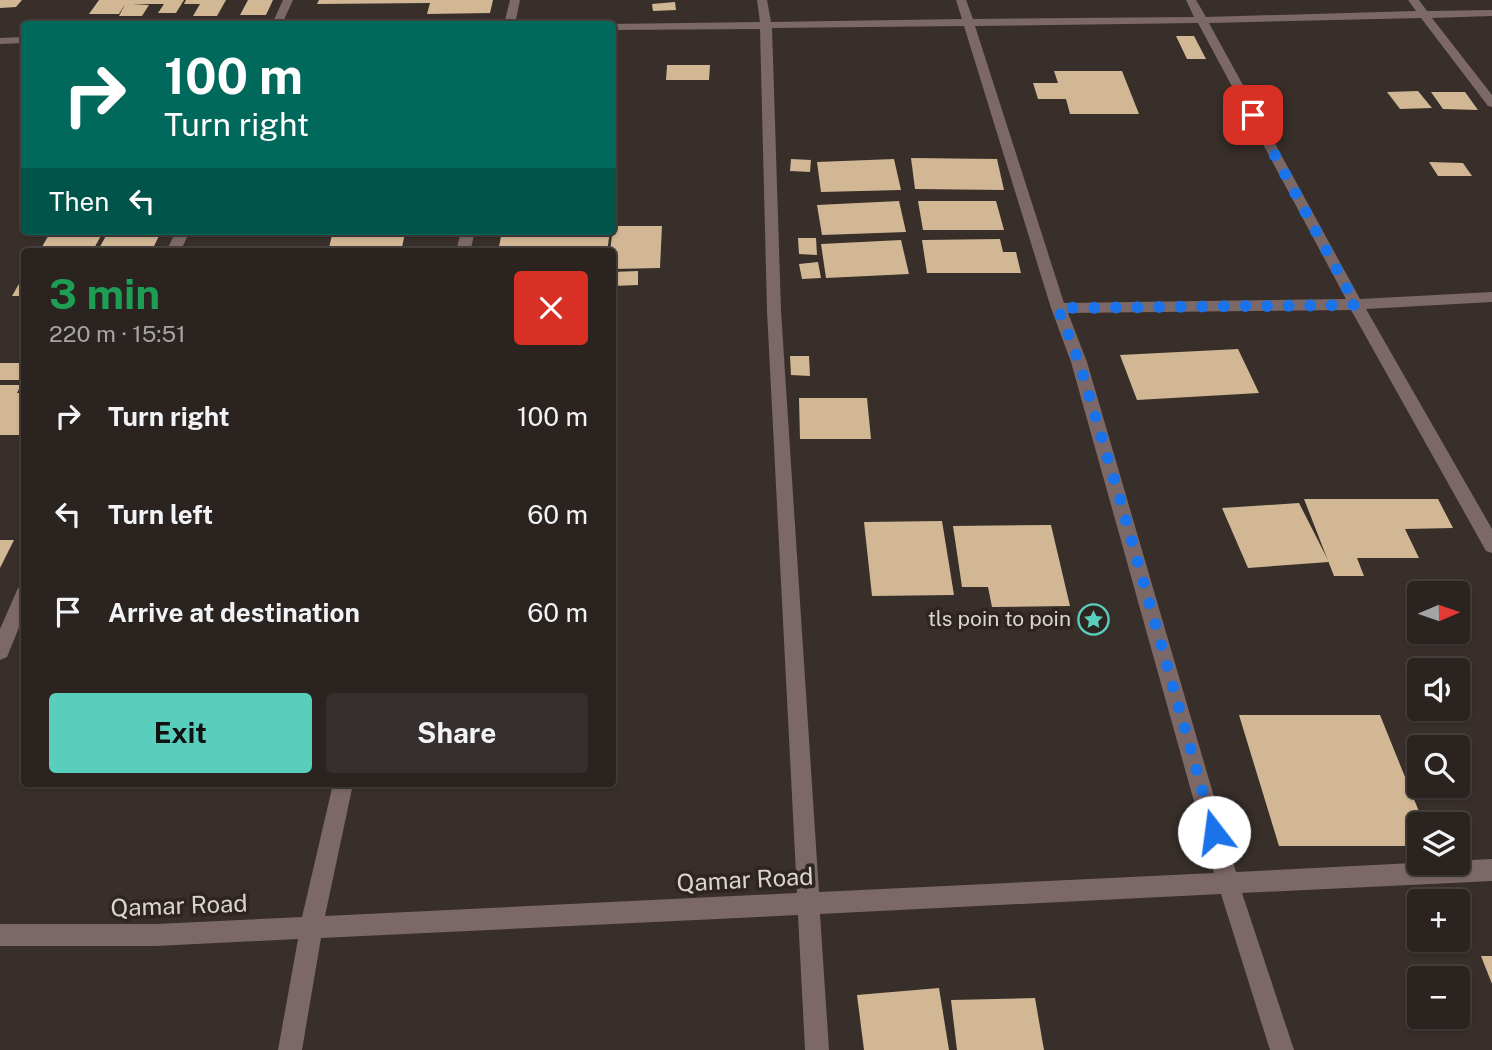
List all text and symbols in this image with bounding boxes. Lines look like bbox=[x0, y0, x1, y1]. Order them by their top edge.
text: 100 m bbox=[164, 47, 303, 105]
icon: right bbox=[49, 49, 140, 140]
pin bbox=[1223, 85, 1283, 145]
icon: arrive bbox=[1234, 96, 1272, 134]
text: Turn right bbox=[164, 106, 309, 143]
icon: left bbox=[123, 182, 161, 220]
text: Then bbox=[49, 186, 109, 217]
text: 3 min bbox=[49, 269, 160, 318]
button: close bbox=[514, 271, 588, 345]
text: 220 m · 15:51 bbox=[49, 320, 186, 347]
icon: right bbox=[49, 397, 87, 435]
text: Turn right bbox=[108, 401, 230, 432]
text: 100 m bbox=[517, 401, 588, 432]
icon: left bbox=[49, 495, 87, 533]
text: Turn left bbox=[108, 499, 213, 530]
text: 60 m bbox=[527, 499, 588, 530]
north arrow bbox=[1407, 581, 1470, 644]
map controls bbox=[1407, 581, 1470, 1029]
icon: arrive bbox=[49, 593, 87, 631]
text: Arrive at destination bbox=[108, 597, 360, 628]
text: 60 m bbox=[527, 597, 588, 628]
place icon: tls poin to poin bbox=[1077, 602, 1111, 636]
place label: tls poin to poin bbox=[928, 606, 1071, 631]
button: sound bbox=[1407, 658, 1470, 721]
button: Exit bbox=[49, 693, 312, 773]
button: Share bbox=[326, 693, 588, 773]
button: search bbox=[1407, 735, 1470, 798]
position arrow bbox=[1177, 795, 1251, 869]
button: layers bbox=[1407, 812, 1470, 875]
street label: Qamar Road bbox=[676, 861, 814, 897]
street label: Qamar Road bbox=[110, 889, 248, 921]
button: + bbox=[1407, 889, 1470, 952]
button: − bbox=[1407, 966, 1470, 1029]

